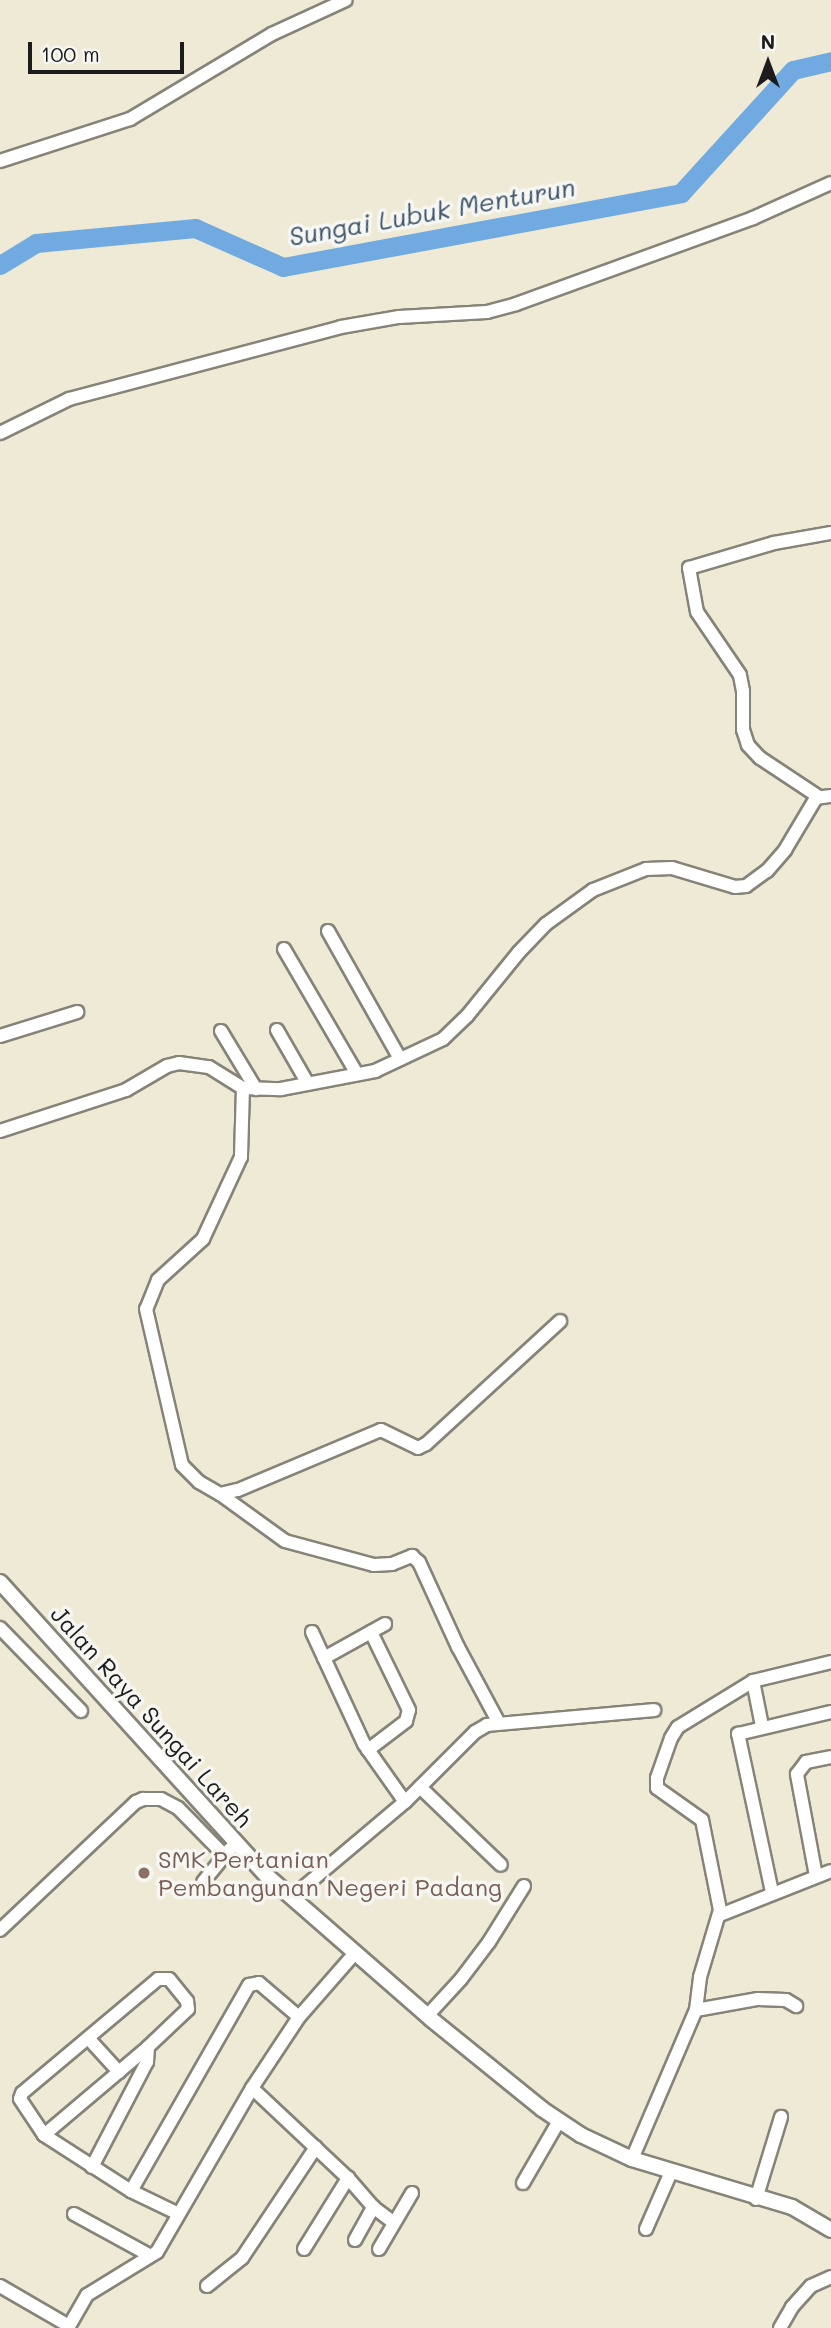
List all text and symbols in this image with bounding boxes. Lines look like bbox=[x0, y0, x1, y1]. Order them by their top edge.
scale bar bbox=[32, 28, 187, 72]
north arrow bbox=[733, 28, 803, 98]
text: N bbox=[761, 29, 775, 54]
text: 100 m bbox=[41, 40, 100, 67]
water label: Sungai Lubuk Menturun bbox=[286, 171, 578, 253]
street label: Jalan Raya Sungai Lareh bbox=[45, 1600, 259, 1832]
place label: SMK Pertanian Pembangunan Negeri Padang bbox=[158, 1845, 502, 1901]
marker: SMK Pertanian Pembangunan Negeri Padang bbox=[136, 1865, 152, 1881]

